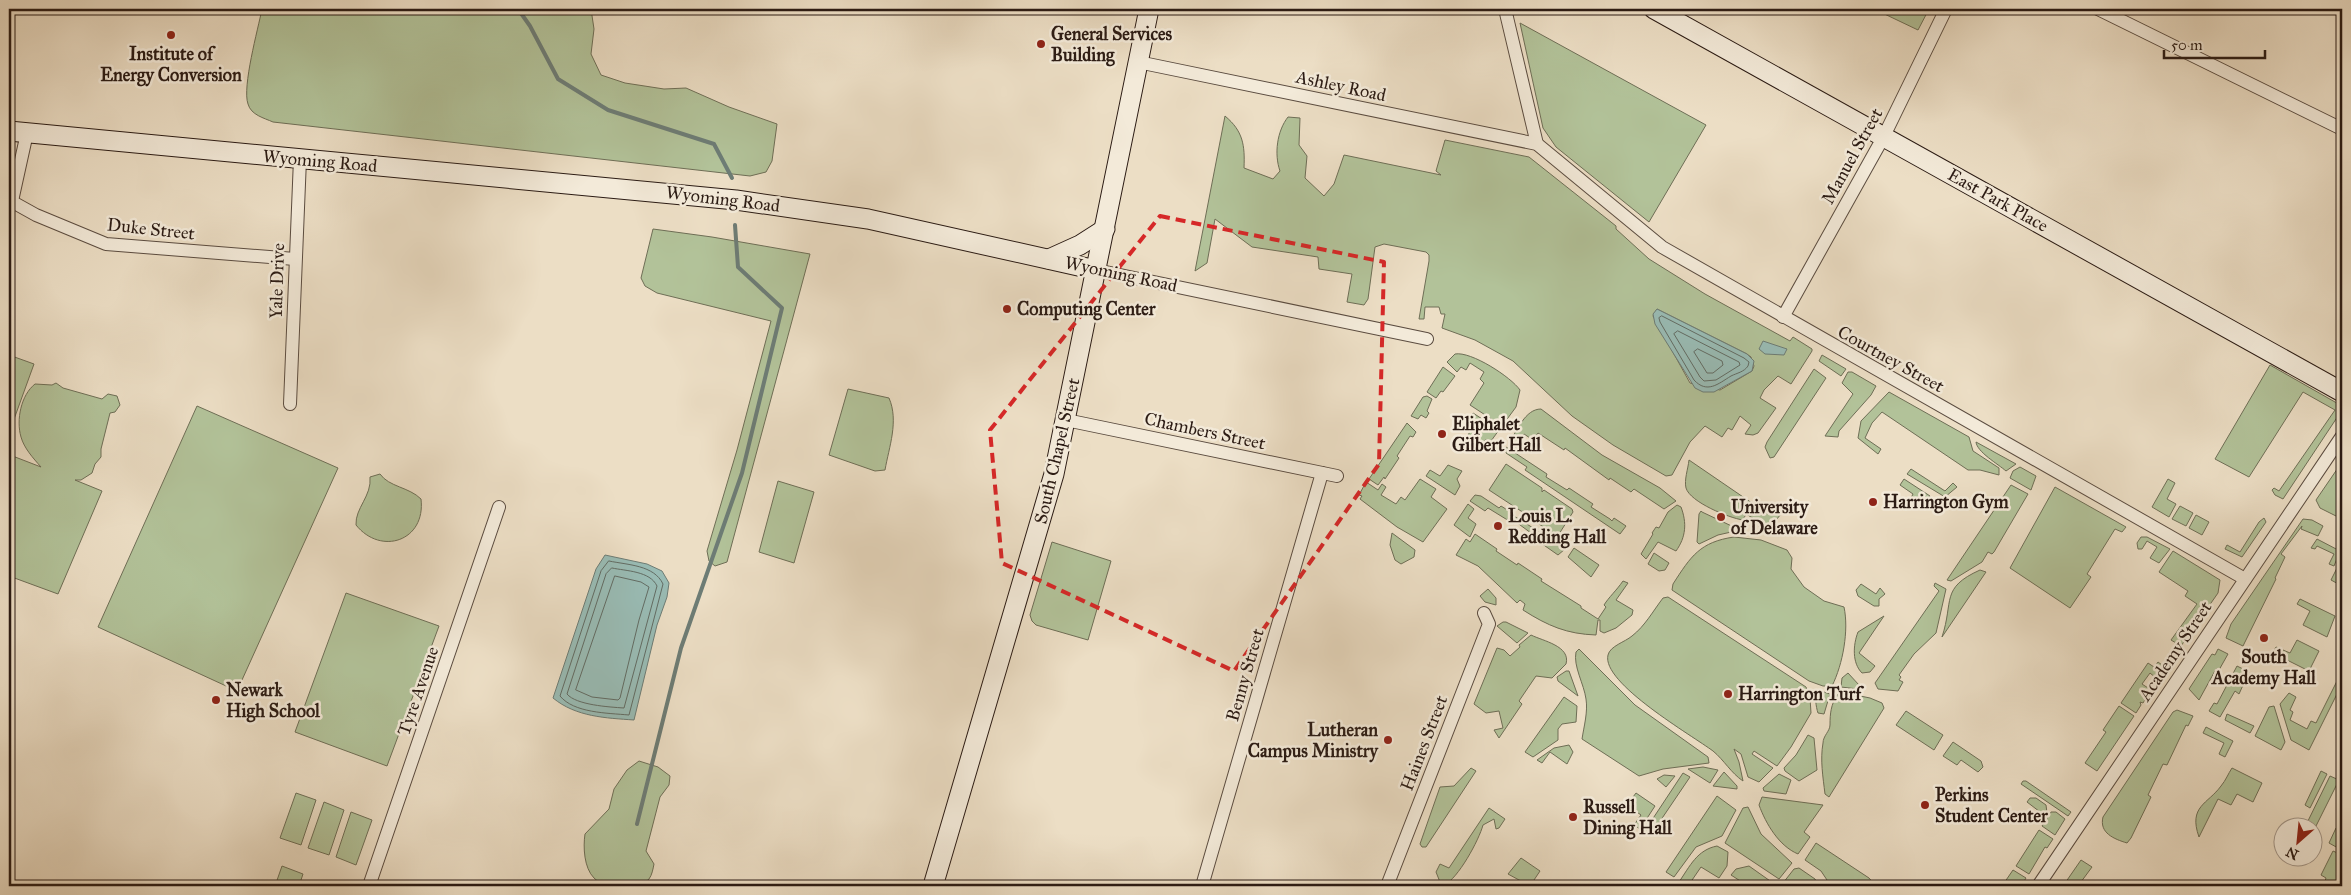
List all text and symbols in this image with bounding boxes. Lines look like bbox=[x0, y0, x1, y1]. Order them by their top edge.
place label: General Services Building bbox=[1051, 23, 1172, 67]
scale bar bbox=[2164, 28, 2265, 60]
marker: Institute of Energy Conversion bbox=[165, 29, 177, 41]
text: 50 m bbox=[2171, 36, 2203, 54]
marker: General Services Building bbox=[1035, 38, 1047, 50]
place label: Institute of Energy Conversion bbox=[100, 43, 242, 87]
street label: Ashley Road bbox=[1293, 66, 1388, 106]
street label: Manuel Street bbox=[1817, 104, 1888, 208]
street label: Wyoming Road bbox=[262, 145, 378, 178]
street label: East Park Place bbox=[1944, 163, 2052, 237]
street label: Wyoming Road bbox=[665, 181, 781, 218]
street label: Duke Street bbox=[106, 213, 197, 245]
street label: Yale Drive bbox=[265, 243, 289, 319]
street label: Wyoming Road bbox=[1062, 251, 1179, 298]
place label: Computing Center bbox=[1017, 298, 1157, 321]
marker: Computing Center bbox=[1001, 303, 1013, 315]
street label: Courtney Street bbox=[1834, 321, 1949, 398]
street label: South Chapel Street bbox=[1029, 375, 1085, 526]
street label: Chambers Street bbox=[1143, 407, 1268, 455]
place label: Eliphalet Gilbert Hall bbox=[1452, 413, 1542, 456]
marker: Eliphalet Gilbert Hall bbox=[1436, 428, 1448, 440]
place label: Harrington Gym bbox=[1883, 491, 2010, 514]
place label: University of Delaware bbox=[1731, 496, 1818, 539]
marker: Harrington Gym bbox=[1867, 496, 1879, 508]
place label: Louis L. Redding Hall bbox=[1508, 505, 1607, 549]
marker: University of Delaware bbox=[1715, 511, 1727, 523]
marker: Louis L. Redding Hall bbox=[1492, 520, 1504, 532]
street label: Academy Street bbox=[2133, 596, 2217, 706]
street label: Benny Street bbox=[1221, 625, 1269, 724]
marker: South Academy Hall bbox=[2258, 632, 2270, 644]
street label: Tyre Avenue bbox=[392, 644, 444, 738]
place label: South Academy Hall bbox=[2211, 646, 2317, 690]
place label: Newark High School bbox=[226, 679, 321, 723]
place label: Harrington Turf bbox=[1738, 683, 1864, 706]
marker: Harrington Turf bbox=[1722, 688, 1734, 700]
street label: Haines Street bbox=[1396, 692, 1453, 794]
marker: Newark High School bbox=[210, 694, 222, 706]
place label: Lutheran Campus Ministry bbox=[1248, 719, 1380, 763]
marker: Lutheran Campus Ministry bbox=[1382, 734, 1394, 746]
place label: Perkins Student Center bbox=[1935, 784, 2049, 827]
place label: Russell Dining Hall bbox=[1583, 796, 1673, 840]
marker: Perkins Student Center bbox=[1919, 799, 1931, 811]
marker: Russell Dining Hall bbox=[1567, 811, 1579, 823]
north arrow bbox=[2274, 818, 2324, 868]
text: N bbox=[2283, 843, 2301, 863]

